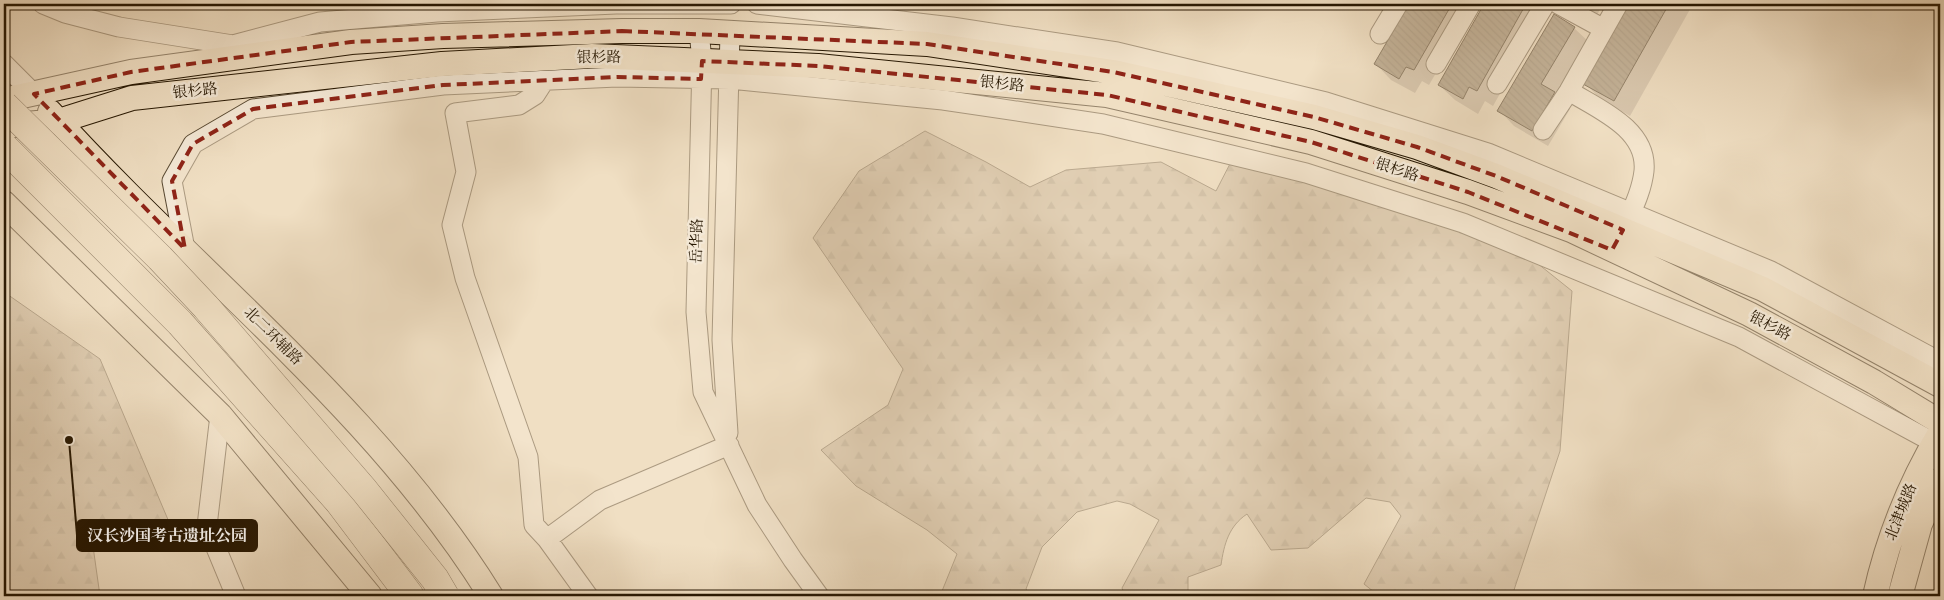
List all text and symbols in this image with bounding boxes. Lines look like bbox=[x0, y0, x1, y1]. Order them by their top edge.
street label: 银杉路 bbox=[576, 48, 622, 67]
street label: 银杉路 bbox=[979, 72, 1025, 96]
street label: 银杉路 bbox=[172, 79, 218, 103]
street label: 银杉路 bbox=[1373, 154, 1421, 186]
street label: 岳华路 bbox=[687, 218, 707, 264]
street label: 北二环辅路 bbox=[240, 303, 306, 369]
street label: 银杉路 bbox=[1746, 307, 1794, 345]
street label: 北津城路 bbox=[1881, 481, 1921, 543]
callout: 汉长沙国考古遗址公园 bbox=[77, 520, 257, 551]
text: 汉长沙国考古遗址公园 bbox=[87, 526, 247, 546]

